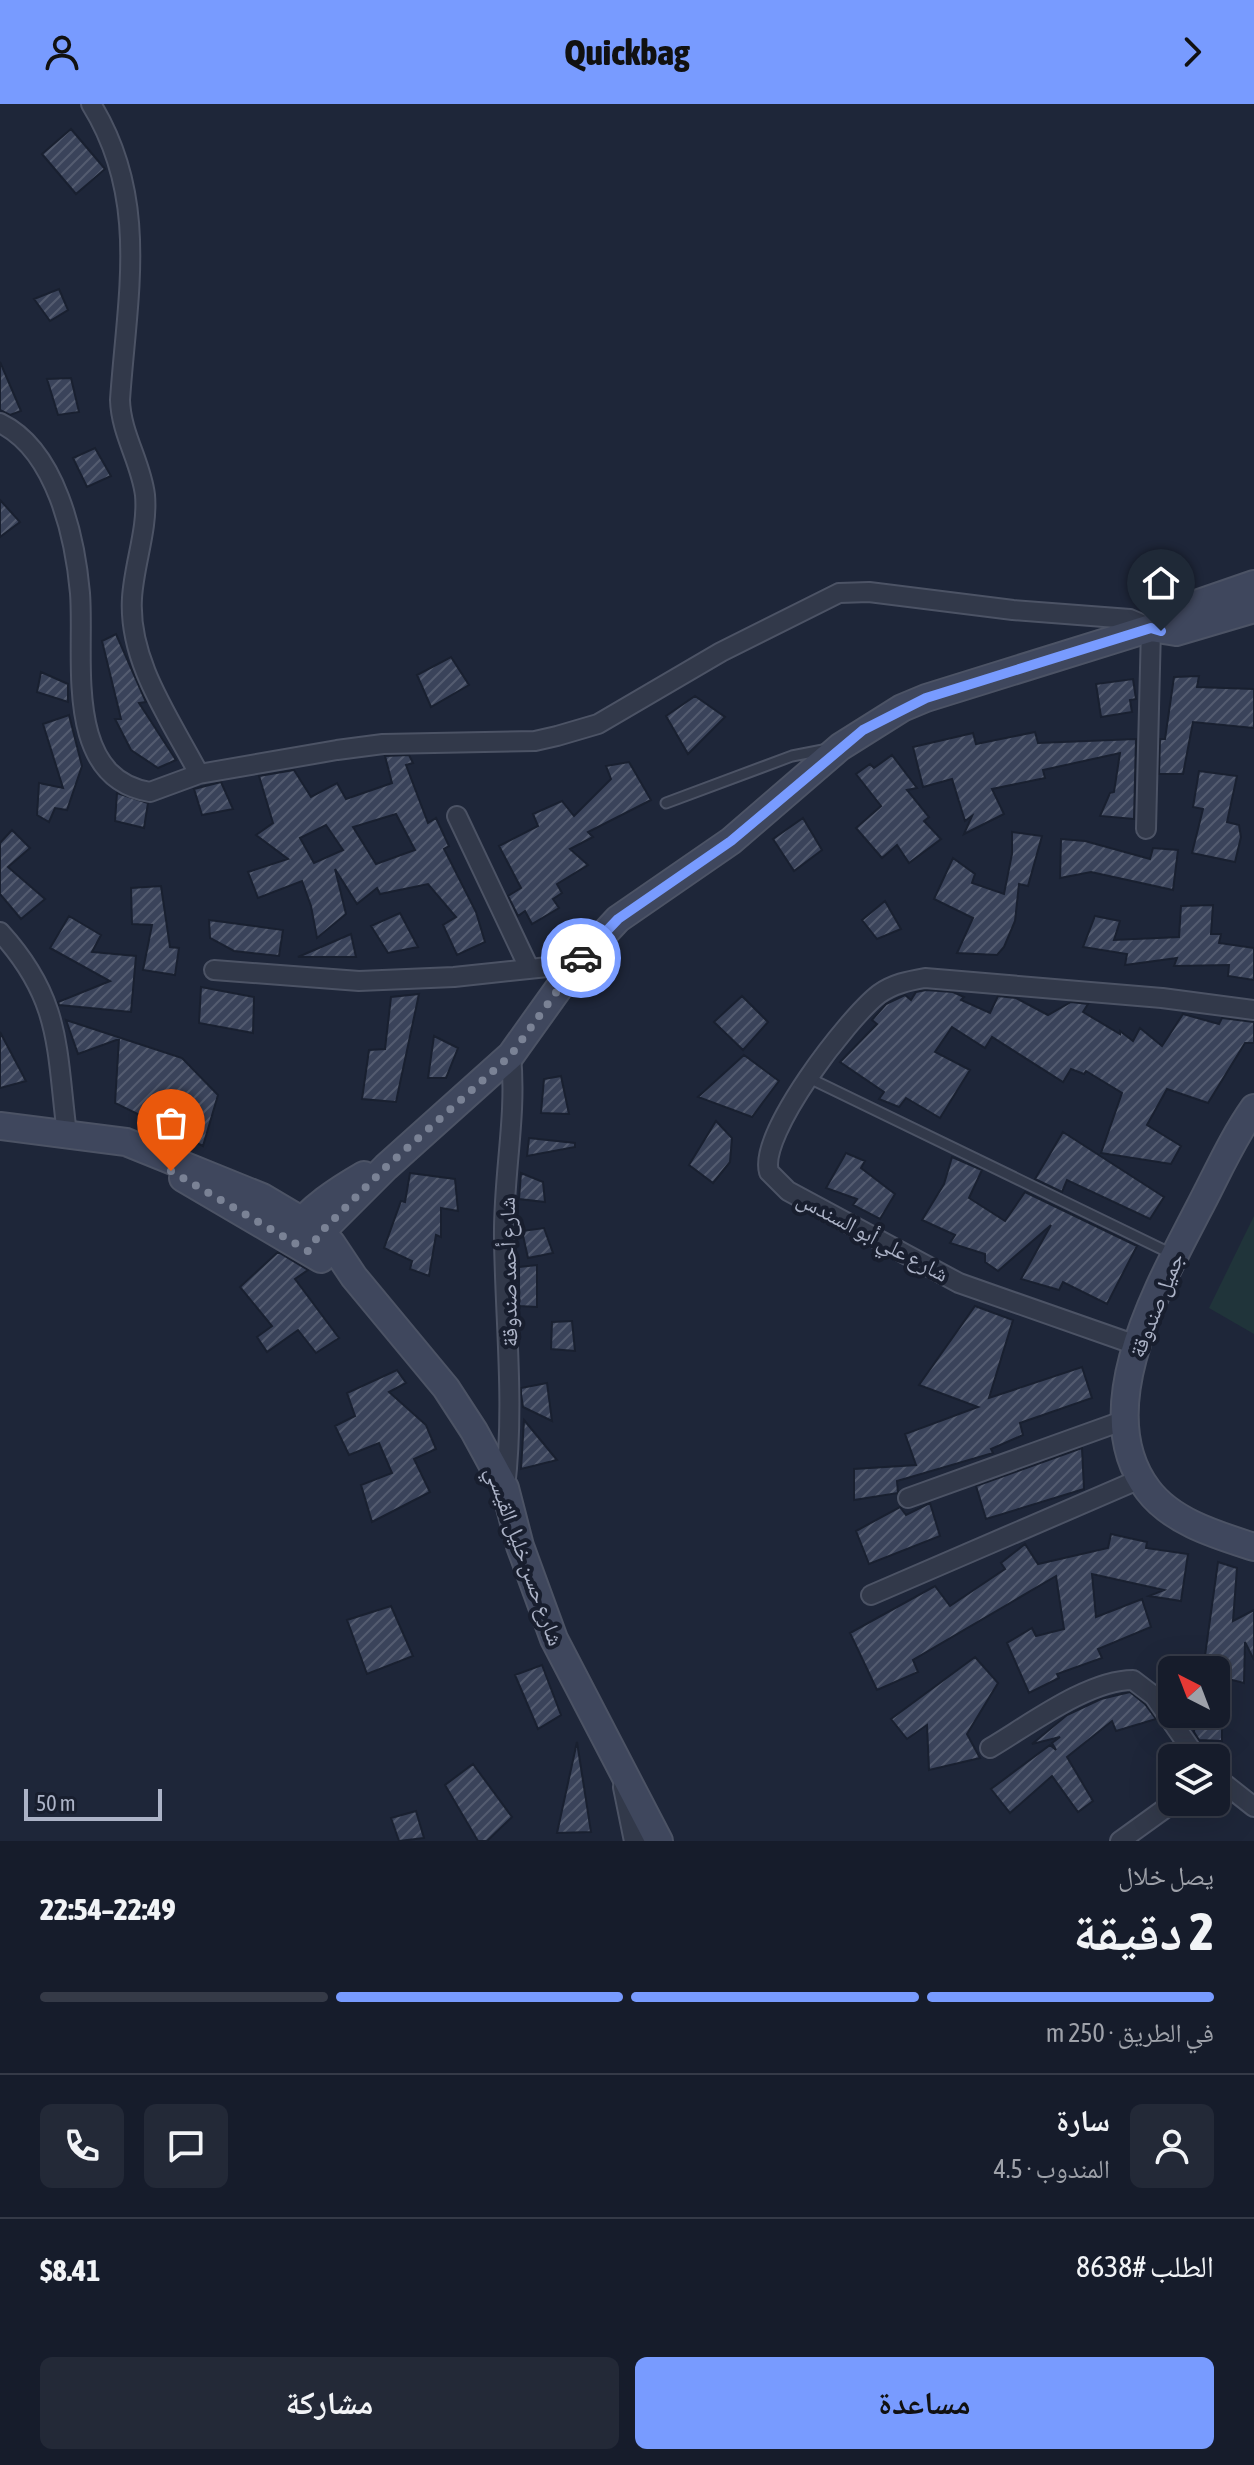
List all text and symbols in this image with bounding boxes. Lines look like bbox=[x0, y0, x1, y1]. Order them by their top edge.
icon: person bbox=[40, 30, 84, 74]
icon: forward bbox=[1170, 30, 1214, 74]
text: Quickbag bbox=[564, 31, 690, 73]
pin bbox=[1127, 549, 1195, 631]
icon: home bbox=[1139, 561, 1183, 605]
courier bbox=[541, 918, 621, 998]
icon: car bbox=[559, 936, 603, 980]
pin bbox=[137, 1089, 205, 1171]
icon: bag bbox=[149, 1101, 193, 1145]
street label: شارع علي أبو السندس bbox=[791, 1185, 953, 1291]
street label: شارع أحمد صندوقة bbox=[494, 1197, 523, 1347]
street label: جميل صندوقة bbox=[1123, 1249, 1190, 1362]
street label: شارع حسن خليل القيسي bbox=[476, 1463, 569, 1651]
north arrow bbox=[1158, 1656, 1230, 1728]
map controls bbox=[1158, 1656, 1230, 1816]
button: layers bbox=[1158, 1744, 1230, 1816]
scale bar bbox=[24, 1785, 162, 1821]
text: 50 m bbox=[36, 1790, 76, 1816]
text: يصل خلال bbox=[1118, 1861, 1214, 1891]
text: 22:49–22:54 bbox=[40, 1892, 176, 1926]
text: 2 دقيقة bbox=[1073, 1901, 1214, 1961]
text: في الطريق · 250 m bbox=[1046, 2018, 1214, 2048]
text: سارة bbox=[1056, 2103, 1110, 2137]
button: phone bbox=[40, 2104, 124, 2188]
button: chat bbox=[144, 2104, 228, 2188]
button: person bbox=[1130, 2104, 1214, 2188]
text: المندوب · 4.5 bbox=[994, 2154, 1110, 2184]
text: الطلب #8638 bbox=[1076, 2249, 1214, 2283]
text: $8.41 bbox=[40, 2253, 100, 2287]
button: مشاركة bbox=[40, 2357, 619, 2449]
button: مساعدة bbox=[635, 2357, 1214, 2449]

